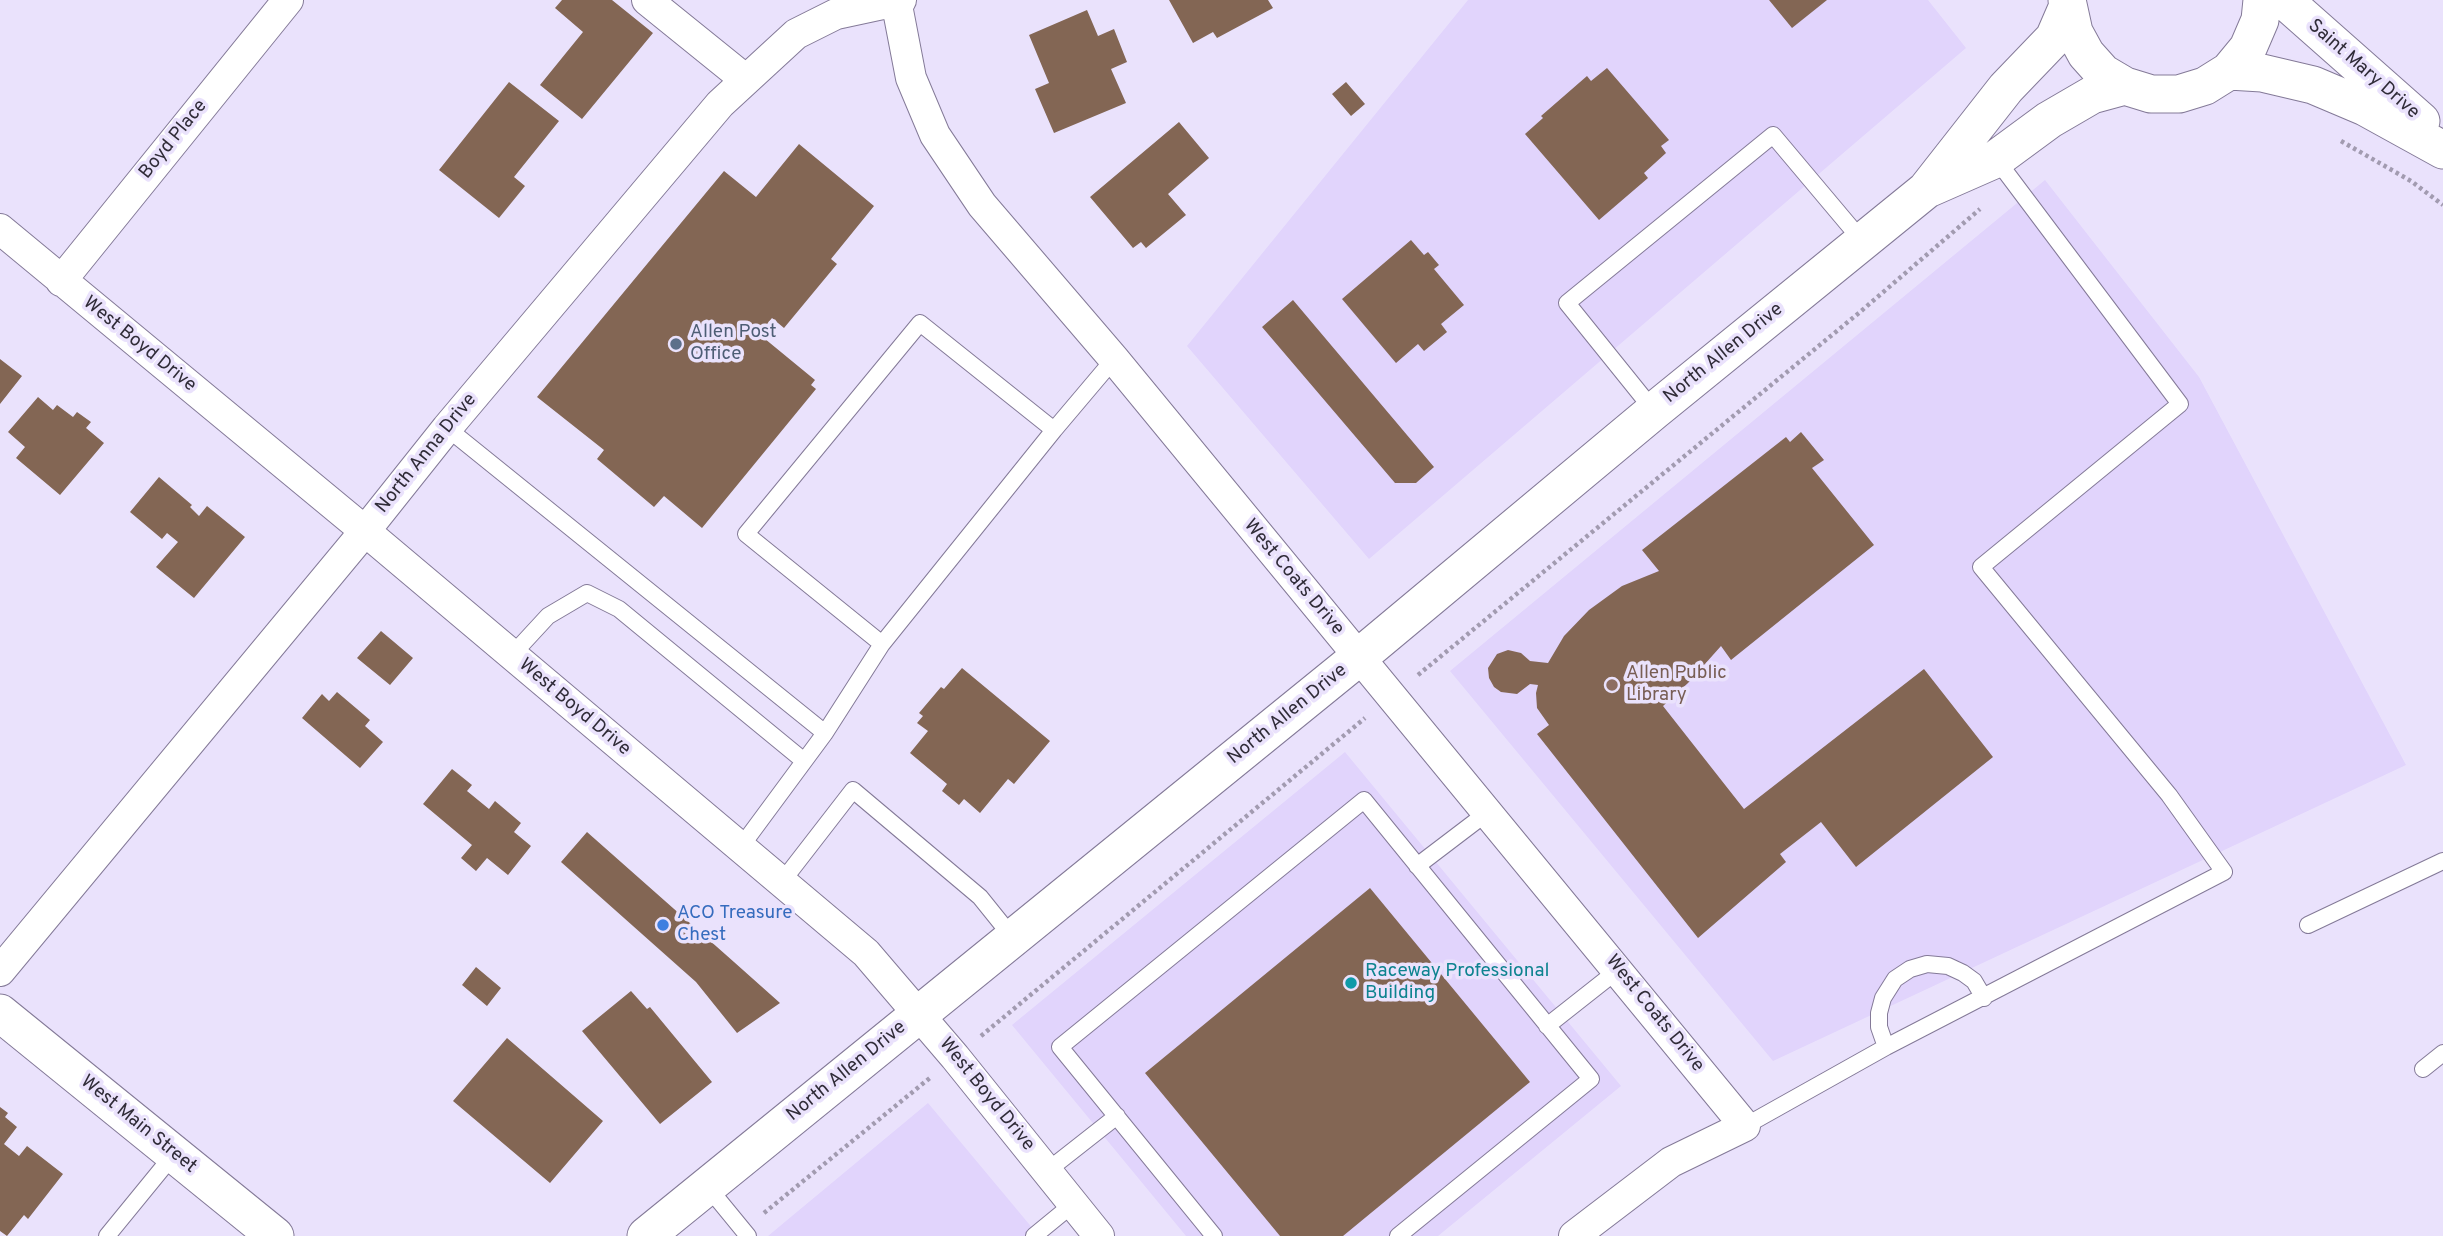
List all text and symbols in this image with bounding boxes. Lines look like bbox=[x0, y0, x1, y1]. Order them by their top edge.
street label: Saint Mary Drive bbox=[2303, 15, 2423, 125]
street label: Boyd Place bbox=[135, 96, 213, 184]
street label: West Boyd Drive bbox=[78, 292, 200, 398]
street label: North Allen Drive bbox=[1660, 299, 1788, 409]
place label: Allen Post Office bbox=[690, 322, 777, 366]
marker: Allen Post Office bbox=[668, 336, 684, 352]
street label: North Anna Drive bbox=[372, 389, 482, 519]
street label: West Coats Drive bbox=[1238, 515, 1348, 641]
street label: West Boyd Drive bbox=[513, 655, 635, 761]
street label: North Allen Drive bbox=[1224, 660, 1352, 770]
place label: Allen Public Library bbox=[1626, 663, 1727, 707]
marker: Allen Public Library bbox=[1604, 677, 1620, 693]
place label: ACO Treasure Chest bbox=[677, 903, 792, 947]
marker: ACO Treasure Chest bbox=[655, 917, 671, 933]
street label: West Coats Drive bbox=[1600, 951, 1708, 1077]
place label: Raceway Professional Building bbox=[1365, 961, 1549, 1005]
marker: Raceway Professional Building bbox=[1343, 975, 1359, 991]
street label: North Allen Drive bbox=[783, 1017, 911, 1127]
street label: West Boyd Drive bbox=[933, 1034, 1039, 1156]
street label: West Main Street bbox=[75, 1071, 201, 1179]

